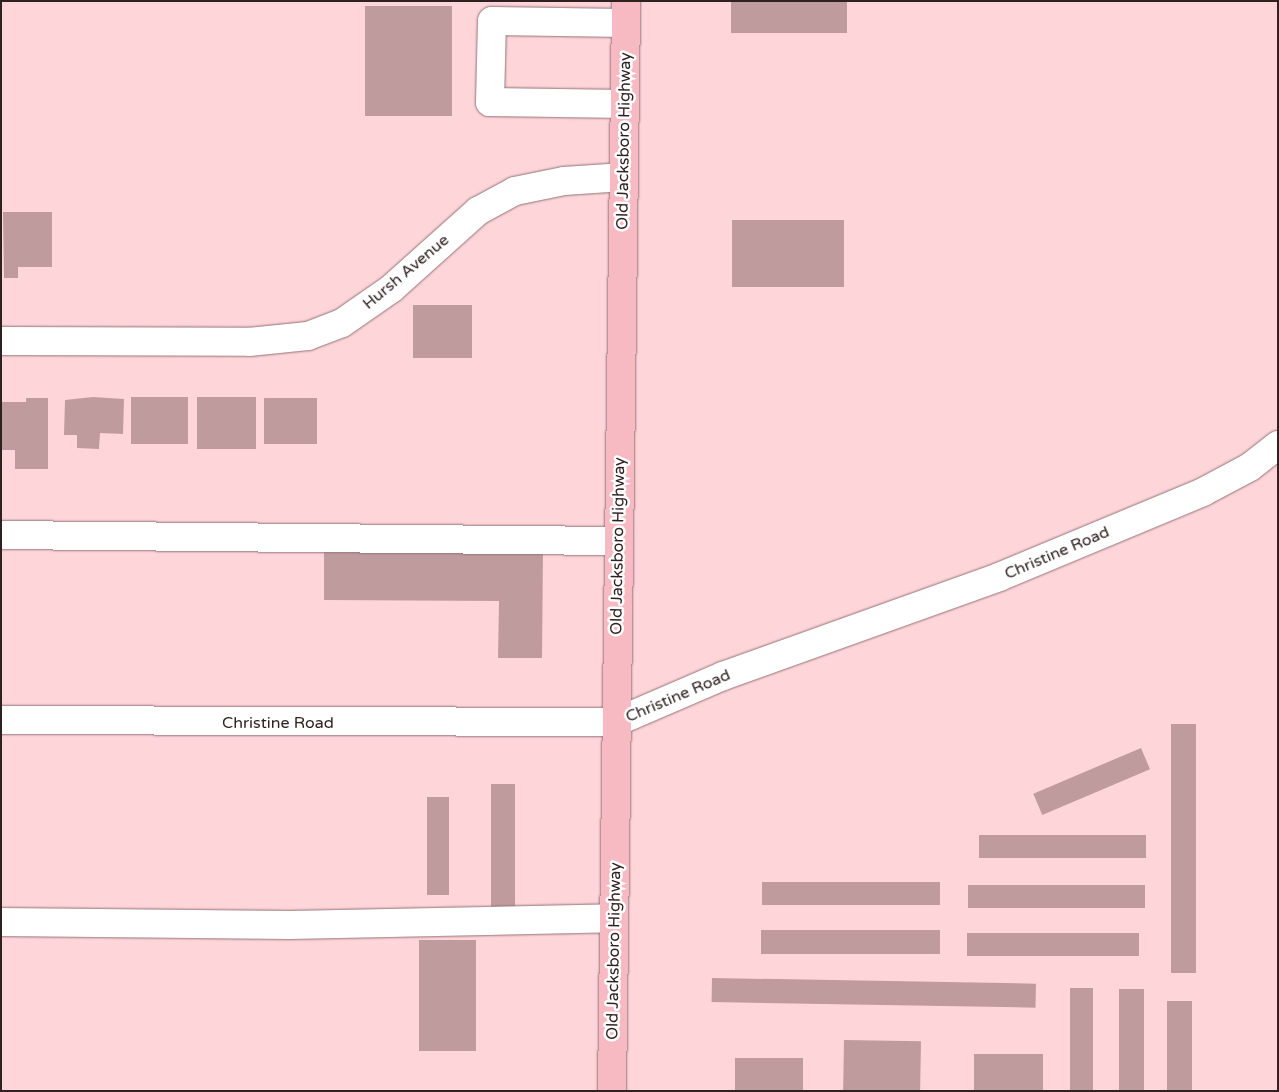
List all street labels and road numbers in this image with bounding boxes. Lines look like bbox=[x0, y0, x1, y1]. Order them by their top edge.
street label: Old Jacksboro Highway bbox=[613, 52, 635, 230]
street label: Hursh Avenue bbox=[359, 230, 453, 314]
street label: Old Jacksboro Highway bbox=[607, 457, 629, 635]
street label: Christine Road bbox=[1002, 522, 1112, 584]
street label: Christine Road bbox=[623, 665, 733, 727]
street label: Christine Road bbox=[222, 713, 334, 733]
street label: Old Jacksboro Highway bbox=[603, 862, 625, 1040]

